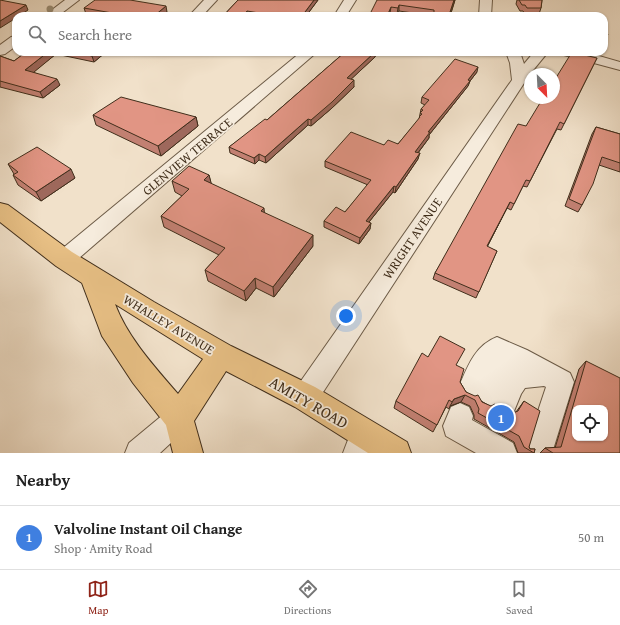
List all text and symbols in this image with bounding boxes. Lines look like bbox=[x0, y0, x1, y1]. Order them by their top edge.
search box bbox=[12, 12, 608, 56]
icon: search bbox=[26, 23, 48, 45]
text: Search here bbox=[58, 24, 132, 45]
north arrow bbox=[524, 68, 560, 104]
street label: GLENVIEW TERRACE bbox=[138, 113, 237, 200]
street label: WRIGHT AVENUE bbox=[378, 193, 447, 283]
street label: WHALLEY AVENUE bbox=[120, 290, 218, 359]
your location bbox=[336, 306, 356, 326]
street label: AMITY ROAD bbox=[265, 370, 353, 434]
pin: 1 bbox=[488, 403, 514, 433]
map controls bbox=[572, 405, 608, 441]
button: locate bbox=[572, 405, 608, 441]
text: Nearby bbox=[16, 467, 70, 492]
text: Valvoline Instant Oil Change bbox=[54, 518, 243, 539]
text: 1 bbox=[26, 528, 32, 547]
text: 50 m bbox=[578, 528, 604, 547]
text: Shop · Amity Road bbox=[54, 539, 152, 558]
tab: Map bbox=[87, 578, 109, 618]
tab: Directions bbox=[284, 578, 331, 618]
tab: Saved bbox=[506, 578, 533, 618]

